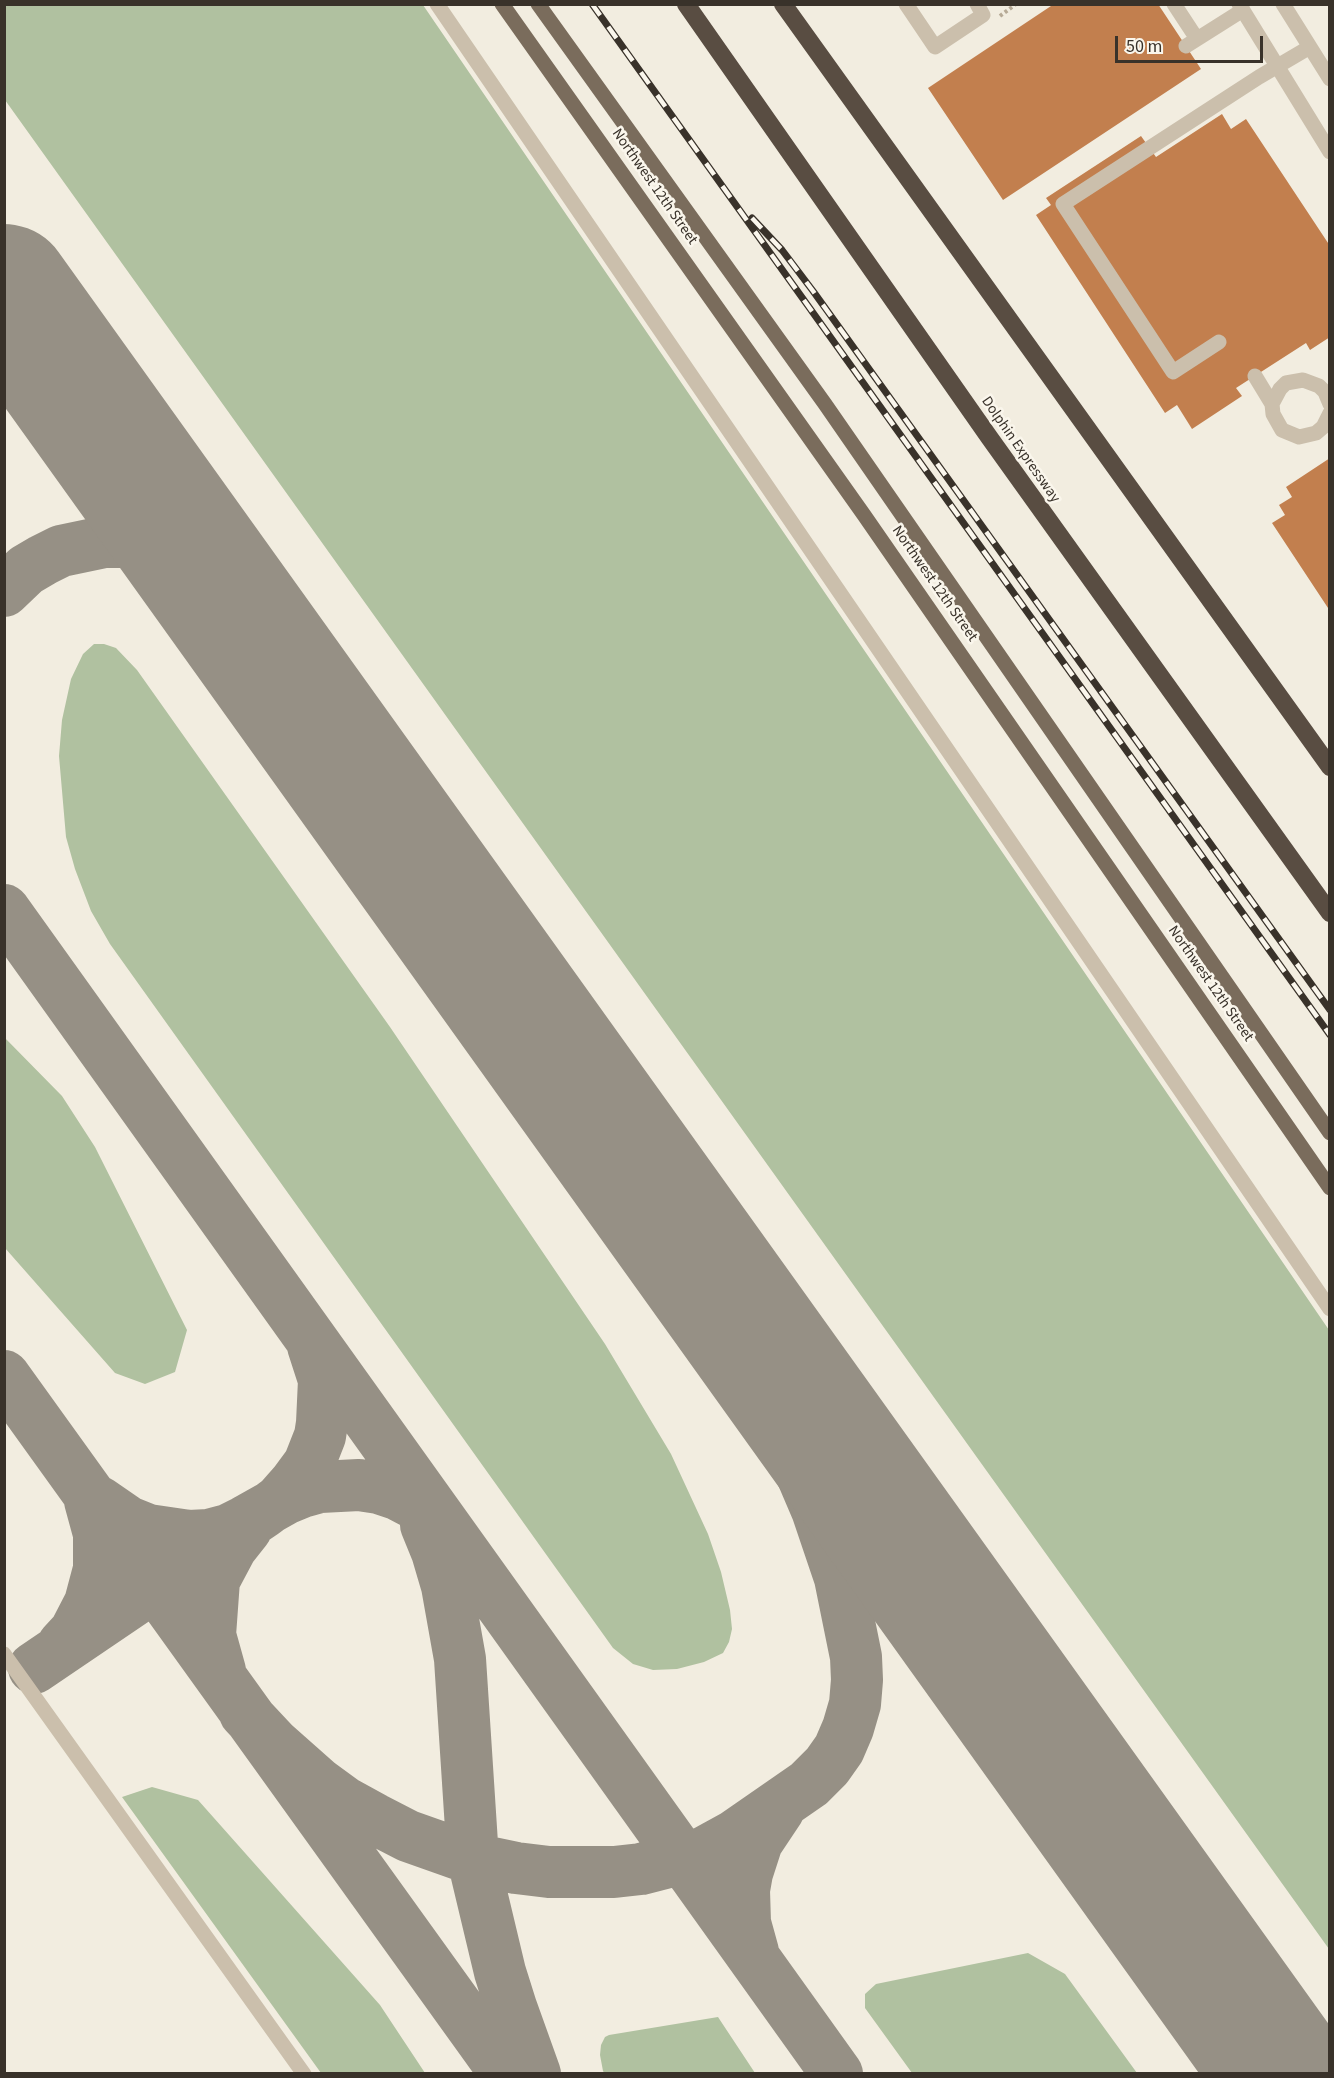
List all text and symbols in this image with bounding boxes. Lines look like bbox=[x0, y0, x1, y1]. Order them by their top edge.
scale bar bbox=[1118, 24, 1266, 62]
text: 50 m bbox=[1126, 34, 1162, 59]
street label: Northwest 12th Street bbox=[607, 126, 701, 248]
street label: Dolphin Expressway bbox=[977, 394, 1063, 506]
street label: Northwest 12th Street bbox=[887, 523, 981, 645]
street label: Northwest 12th Street bbox=[1163, 923, 1257, 1045]

